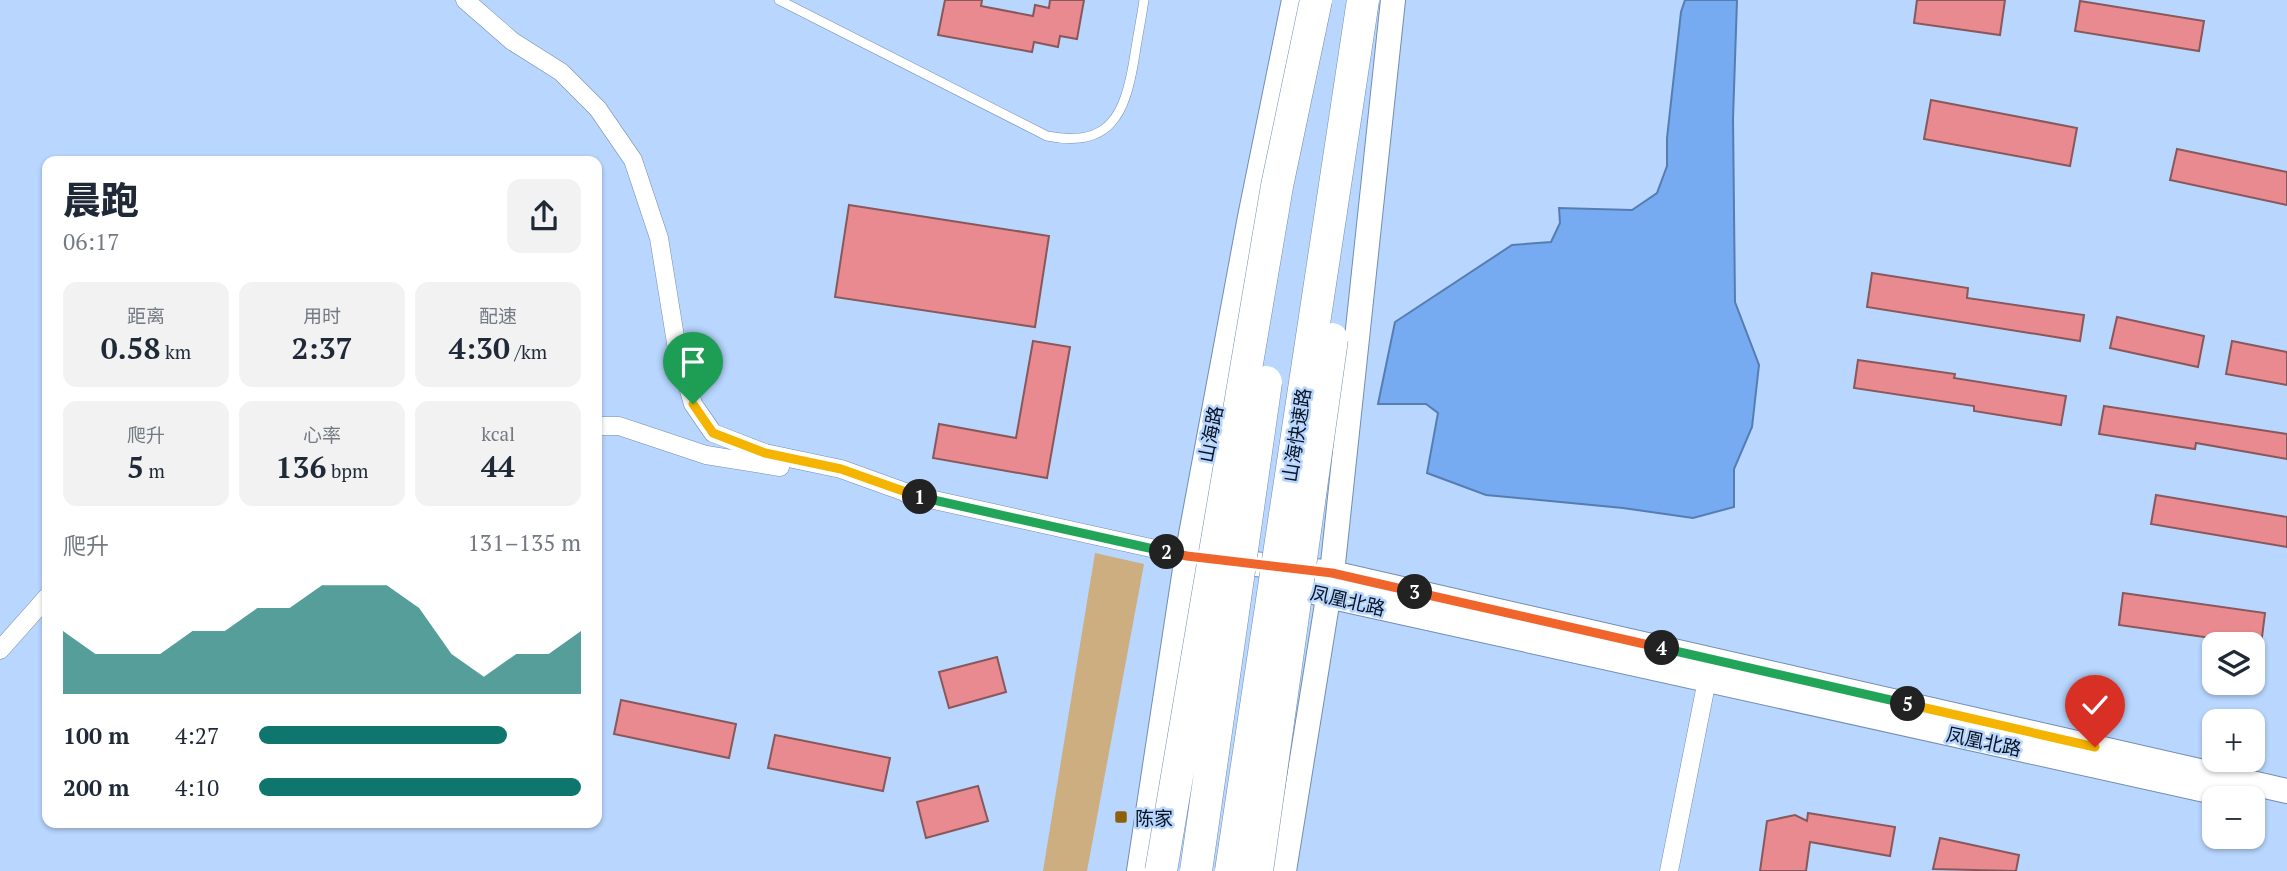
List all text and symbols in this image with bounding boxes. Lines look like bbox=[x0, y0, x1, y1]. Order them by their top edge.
text: 晨跑 bbox=[63, 175, 139, 225]
button: share bbox=[507, 179, 581, 253]
text: 06:17 bbox=[63, 226, 120, 257]
text: 距离 bbox=[127, 303, 165, 328]
text: 用时 bbox=[303, 303, 341, 328]
text: 配速 bbox=[479, 303, 517, 328]
text: 0.58 bbox=[101, 328, 160, 368]
text: 2:37 bbox=[291, 328, 353, 368]
text: 4:30 bbox=[449, 328, 510, 368]
pin bbox=[663, 332, 723, 404]
text: km bbox=[160, 339, 191, 364]
text: /km bbox=[510, 339, 547, 364]
icon: arrive bbox=[674, 343, 712, 381]
street label: 山海快速路 bbox=[1276, 386, 1316, 484]
street label: 山海路 bbox=[1192, 404, 1228, 464]
text: kcal bbox=[481, 421, 515, 446]
text: 爬升 bbox=[127, 422, 165, 447]
text: 心率 bbox=[303, 422, 341, 447]
text: 44 bbox=[481, 446, 515, 486]
text: 5 bbox=[127, 447, 144, 487]
text: 136 bbox=[276, 447, 326, 487]
text: m bbox=[144, 458, 165, 483]
text: bpm bbox=[326, 458, 368, 483]
pin: 1 bbox=[902, 480, 937, 514]
text: 1 bbox=[914, 484, 925, 509]
text: 131–135 m bbox=[468, 527, 581, 558]
text: 爬升 bbox=[63, 530, 109, 561]
pin: 2 bbox=[1150, 534, 1184, 570]
text: 2 bbox=[1161, 539, 1172, 564]
pin: 3 bbox=[1398, 574, 1432, 610]
street label: 凤凰北路 bbox=[1308, 579, 1388, 621]
text: 3 bbox=[1409, 579, 1420, 604]
pin: 4 bbox=[1644, 630, 1680, 666]
map controls bbox=[2202, 632, 2265, 849]
button: layers bbox=[2202, 632, 2265, 695]
text: 4 bbox=[1656, 635, 1667, 660]
pin bbox=[2065, 675, 2125, 747]
pin: 5 bbox=[1890, 686, 1926, 722]
icon: check bbox=[2076, 686, 2114, 724]
text: 5 bbox=[1902, 691, 1913, 716]
button: + bbox=[2202, 709, 2265, 772]
text: 100 m bbox=[63, 720, 129, 751]
text: 4:27 bbox=[175, 720, 219, 751]
street label: 凤凰北路 bbox=[1944, 721, 2024, 761]
text: 200 m bbox=[63, 772, 129, 803]
text: 4:10 bbox=[175, 772, 219, 803]
button: − bbox=[2202, 786, 2265, 849]
place label: 陈家 bbox=[1135, 805, 1173, 830]
marker: 陈家 bbox=[1113, 809, 1129, 825]

